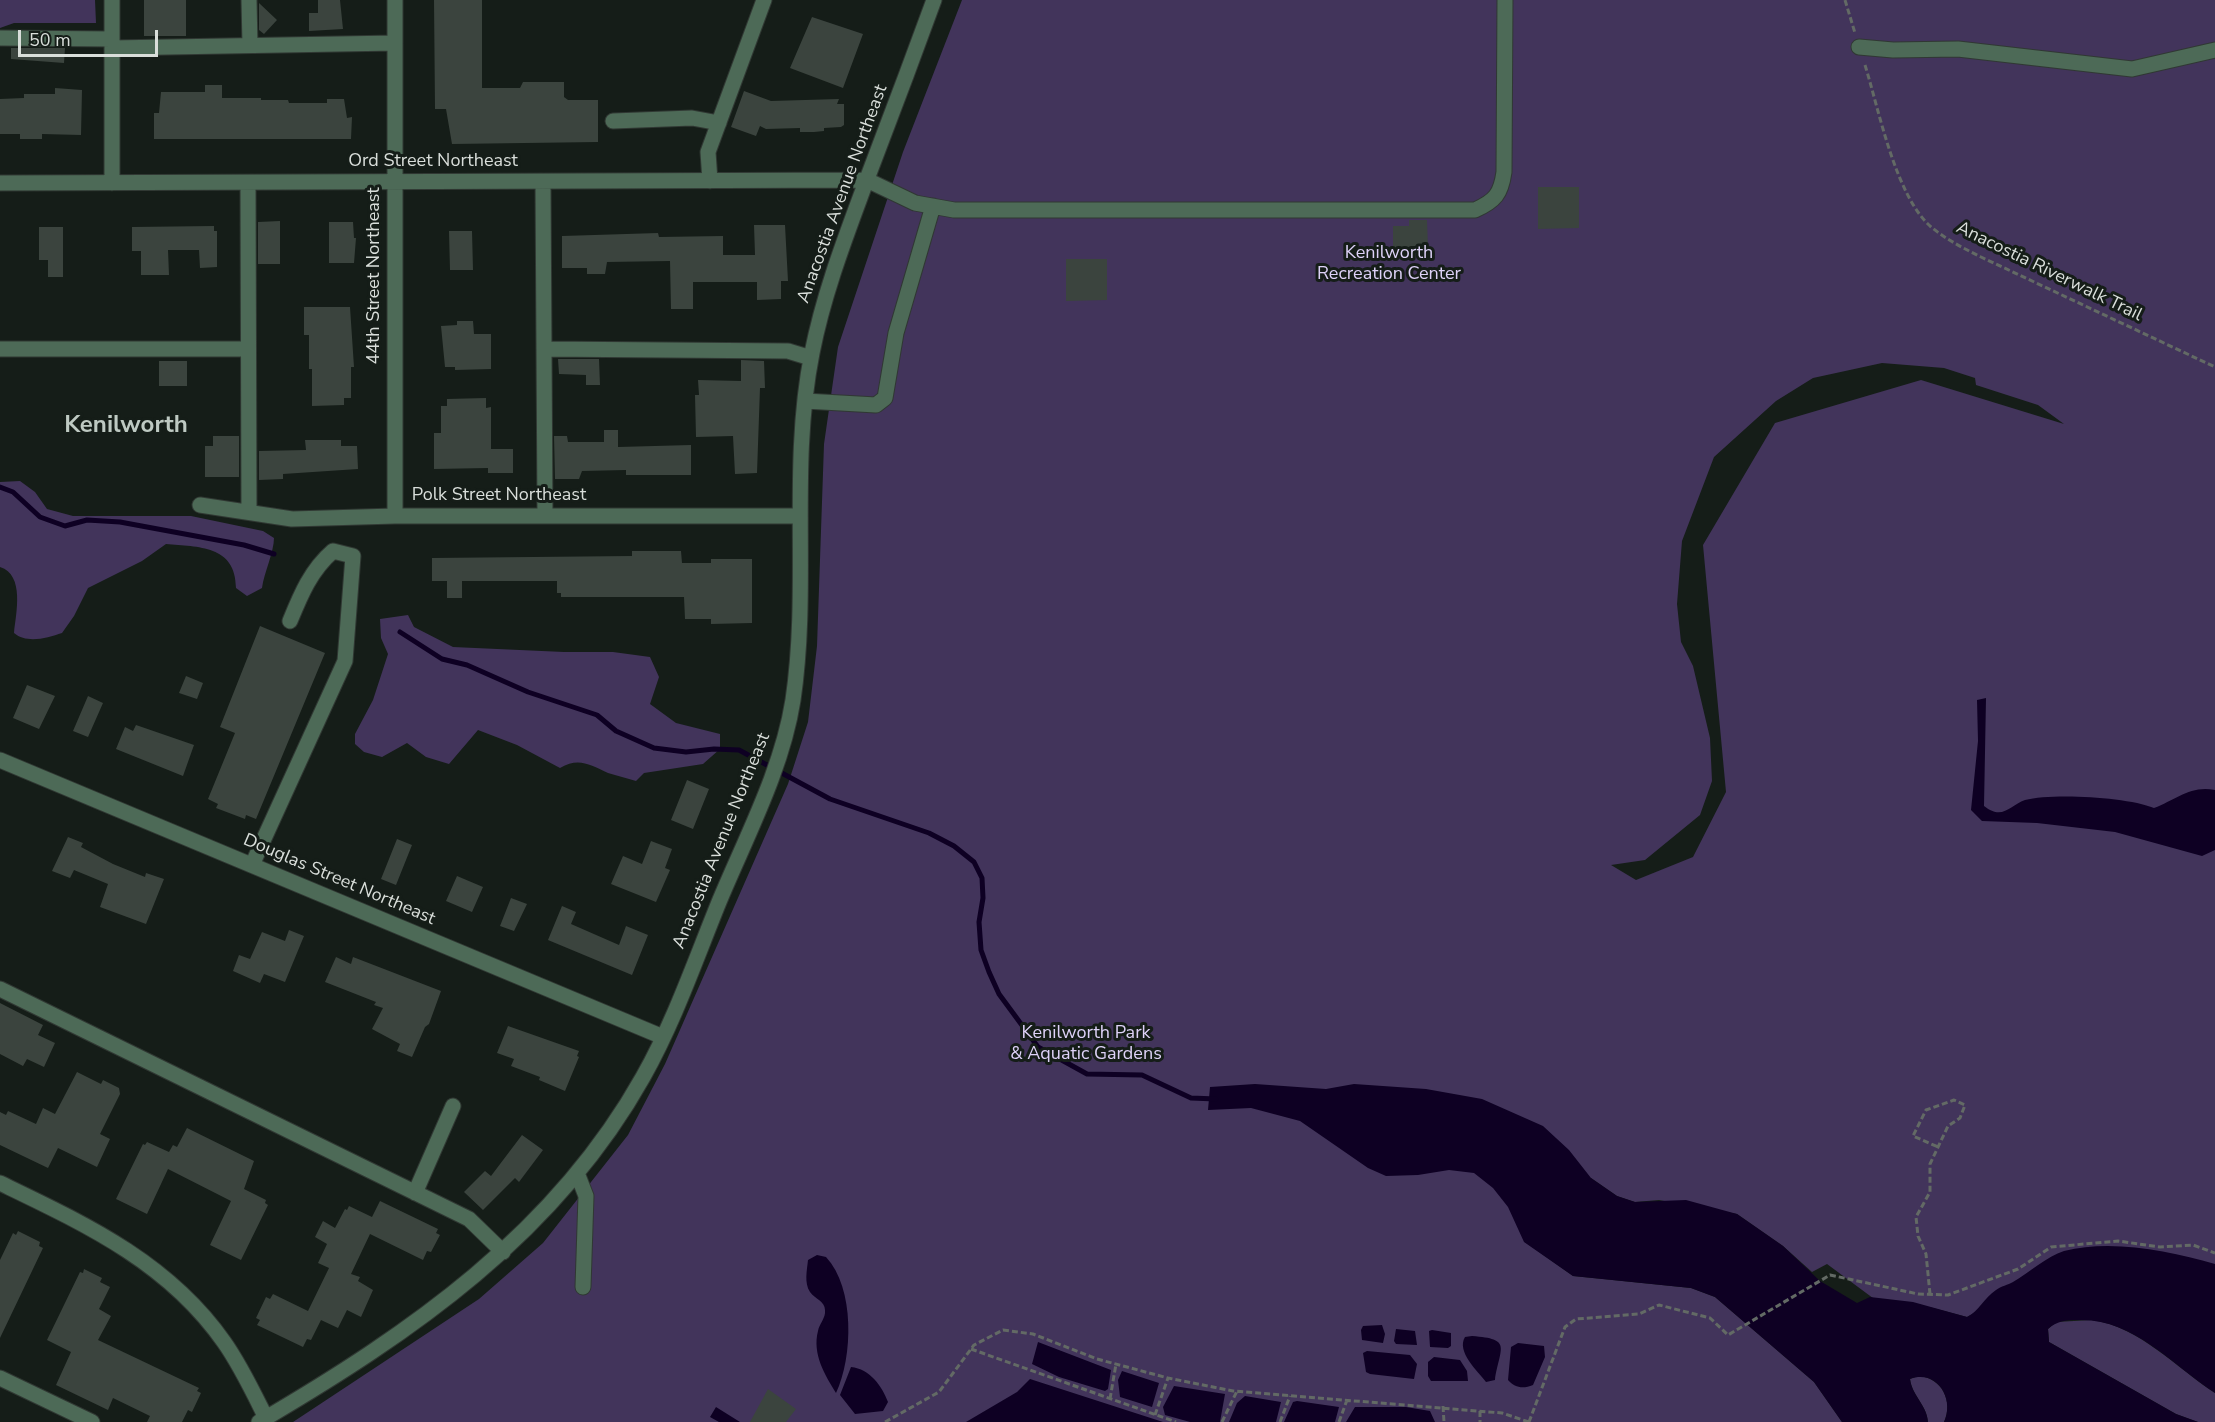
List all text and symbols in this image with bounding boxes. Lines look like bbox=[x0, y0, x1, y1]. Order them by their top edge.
scale bar bbox=[21, 18, 160, 56]
text: 50 m bbox=[29, 28, 71, 52]
street label: Anacostia Avenue Northeast bbox=[793, 82, 893, 306]
street label: Ord Street Northeast bbox=[348, 151, 518, 173]
street label: 44th Street Northeast bbox=[364, 187, 386, 365]
street label: Anacostia Riverwalk Trail bbox=[1952, 217, 2146, 327]
park label: Kenilworth Recreation Center bbox=[1317, 243, 1461, 286]
district label: Kenilworth bbox=[64, 412, 188, 440]
street label: Polk Street Northeast bbox=[412, 485, 586, 507]
street label: Anacostia Avenue Northeast bbox=[669, 730, 775, 952]
street label: Douglas Street Northeast bbox=[240, 830, 438, 930]
park label: Kenilworth Park & Aquatic Gardens bbox=[1010, 1023, 1162, 1066]

